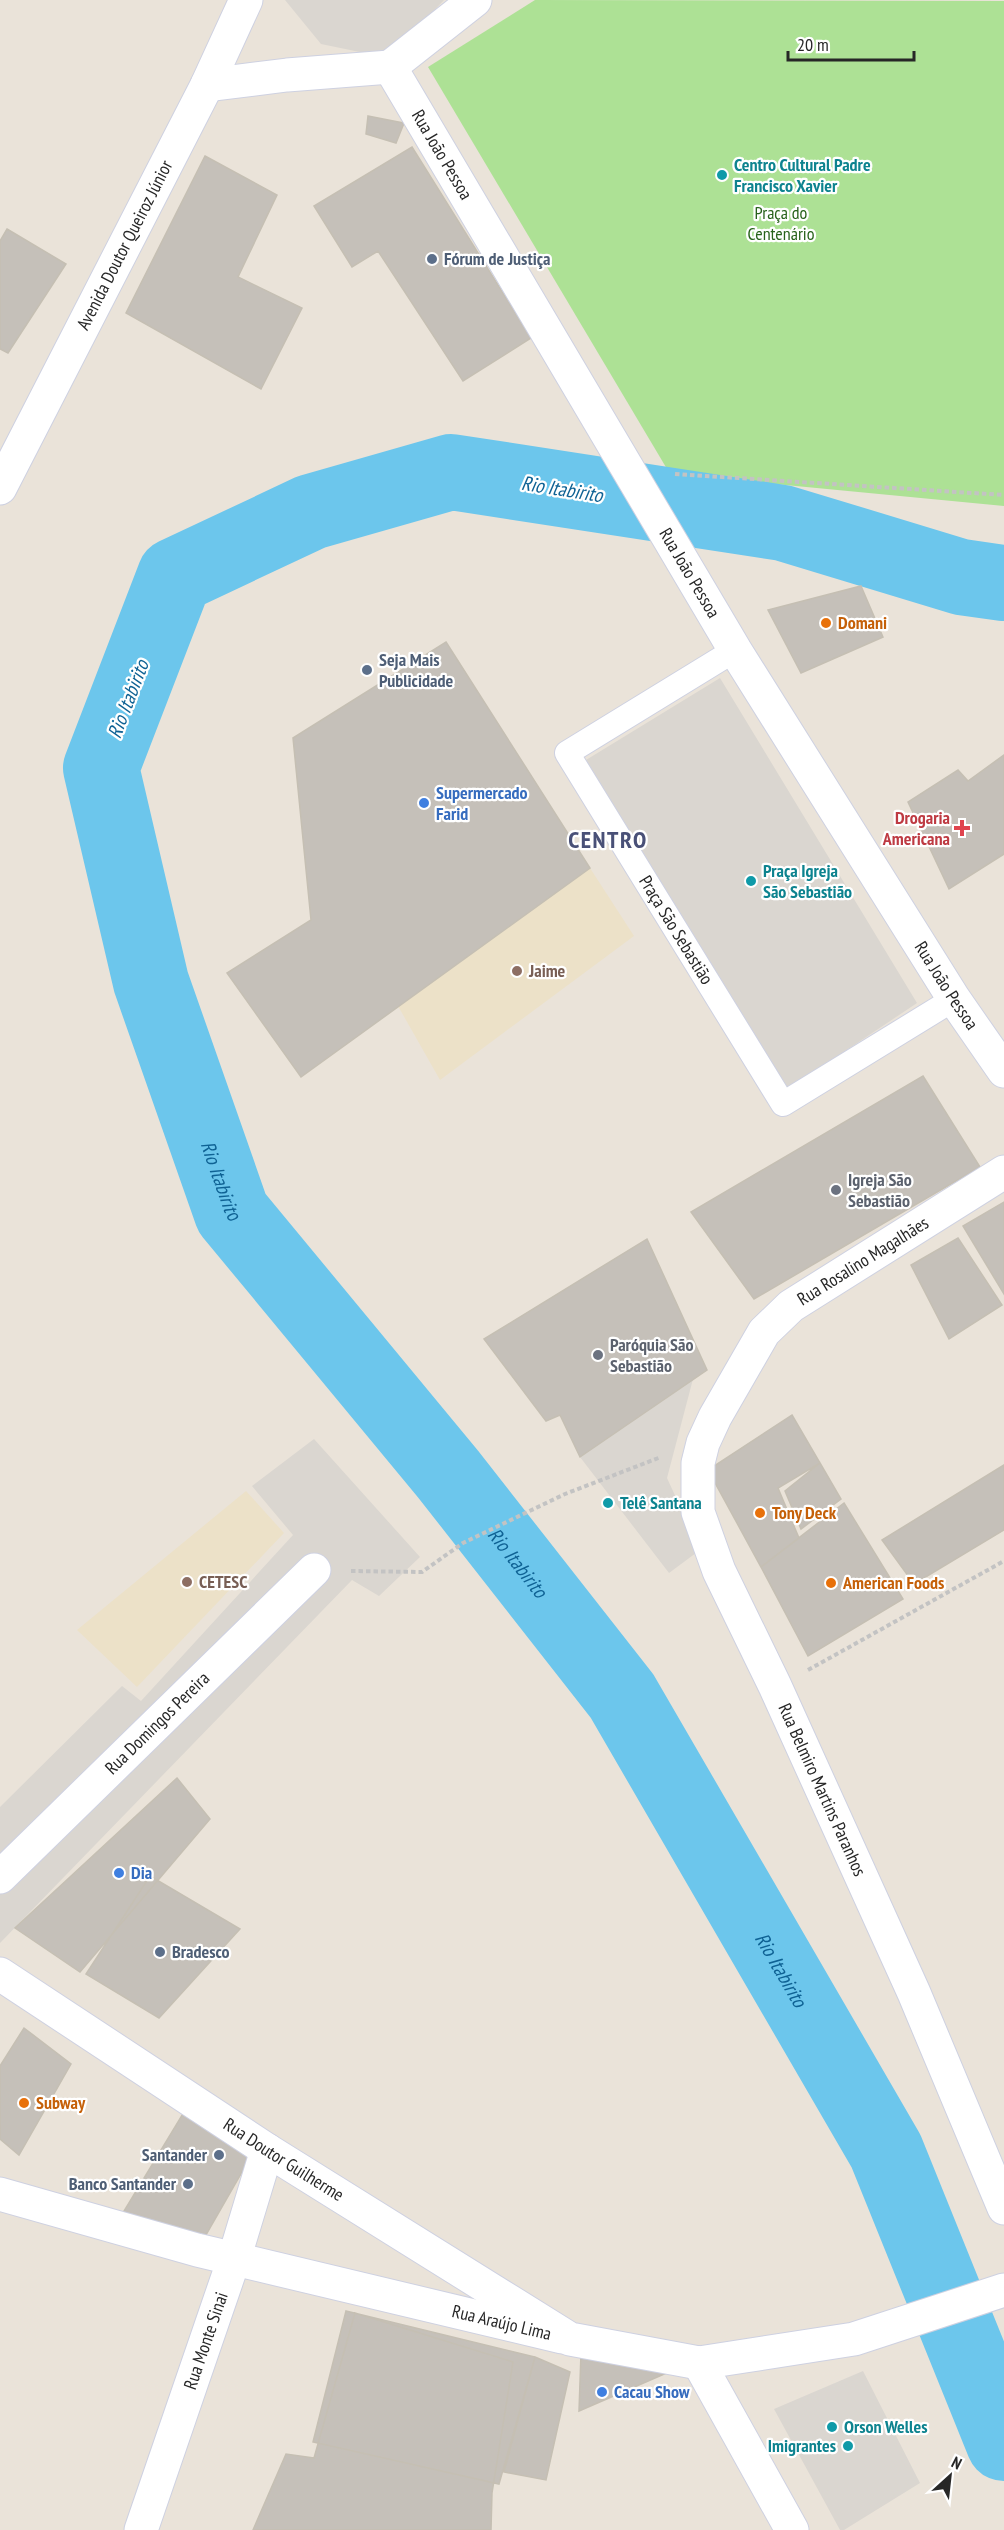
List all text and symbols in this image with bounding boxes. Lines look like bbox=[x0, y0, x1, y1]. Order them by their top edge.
scale bar bbox=[788, 24, 914, 62]
text: 20 m bbox=[797, 33, 829, 56]
street label: Rua João Pessoa bbox=[407, 105, 478, 204]
place label: Centro Cultural Padre Francisco Xavier bbox=[734, 153, 871, 197]
street label: Avenida Doutor Queiroz Júnior bbox=[71, 156, 177, 334]
marker: Centro Cultural Padre Francisco Xavier bbox=[715, 168, 729, 182]
park label: Praça do Centenário bbox=[747, 201, 815, 245]
place label: Fórum de Justiça bbox=[444, 247, 550, 270]
marker: Fórum de Justiça bbox=[425, 252, 439, 266]
water label: Rio Itabirito bbox=[520, 470, 606, 508]
street label: Rua João Pessoa bbox=[654, 524, 725, 622]
place label: Domani bbox=[838, 611, 887, 634]
marker: Domani bbox=[819, 616, 833, 630]
place label: Seja Mais Publicidade bbox=[379, 648, 453, 692]
water label: Rio Itabirito bbox=[101, 655, 155, 742]
marker: Seja Mais Publicidade bbox=[360, 663, 374, 677]
place label: Supermercado Farid bbox=[436, 781, 528, 825]
marker: Supermercado Farid bbox=[417, 796, 431, 810]
place label: Drogaria Americana bbox=[882, 806, 950, 850]
marker: Drogaria Americana bbox=[955, 821, 969, 835]
district label: CENTRO bbox=[568, 824, 648, 855]
place label: Praça Igreja São Sebastião bbox=[763, 859, 852, 903]
street label: Praça São Sebastião bbox=[634, 871, 719, 989]
marker: Praça Igreja São Sebastião bbox=[744, 874, 758, 888]
street label: Rua João Pessoa bbox=[910, 937, 984, 1034]
place label: Jaime bbox=[528, 959, 566, 982]
marker: Jaime bbox=[510, 964, 524, 978]
water label: Rio Itabirito bbox=[195, 1137, 247, 1227]
place label: Igreja São Sebastião bbox=[848, 1168, 912, 1212]
marker: Igreja São Sebastião bbox=[829, 1183, 843, 1197]
street label: Rua Rosalino Magalhães bbox=[793, 1211, 933, 1310]
place label: Paróquia São Sebastião bbox=[610, 1333, 693, 1377]
marker: Paróquia São Sebastião bbox=[591, 1348, 605, 1362]
place label: Telê Santana bbox=[620, 1491, 702, 1514]
marker: Telê Santana bbox=[601, 1496, 615, 1510]
place label: Tony Deck bbox=[772, 1501, 837, 1524]
marker: Tony Deck bbox=[753, 1506, 767, 1520]
water label: Rio Itabirito bbox=[482, 1522, 554, 1604]
place label: CETESC bbox=[199, 1570, 247, 1593]
place label: American Foods bbox=[842, 1571, 944, 1594]
marker: CETESC bbox=[180, 1575, 194, 1589]
marker: American Foods bbox=[824, 1576, 838, 1590]
street label: Rua Domingos Pereira bbox=[100, 1667, 214, 1779]
street label: Rua Belmiro Martins Paranhos bbox=[773, 1700, 872, 1880]
place label: Dia bbox=[131, 1861, 152, 1884]
marker: Dia bbox=[112, 1866, 126, 1880]
water label: Rio Itabirito bbox=[749, 1928, 813, 2013]
place label: Bradesco bbox=[172, 1940, 230, 1963]
marker: Bradesco bbox=[153, 1945, 167, 1959]
place label: Subway bbox=[36, 2091, 86, 2114]
marker: Subway bbox=[17, 2096, 31, 2110]
street label: Rua Doutor Guilherme bbox=[219, 2113, 348, 2206]
place label: Santander bbox=[142, 2143, 208, 2166]
marker: Santander bbox=[212, 2148, 226, 2162]
place label: Banco Santander bbox=[69, 2172, 177, 2195]
marker: Banco Santander bbox=[181, 2177, 195, 2191]
street label: Rua Monte Sinai bbox=[178, 2289, 233, 2392]
street label: Rua Araújo Lima bbox=[450, 2299, 554, 2345]
place label: Cacau Show bbox=[614, 2380, 690, 2403]
marker: Cacau Show bbox=[595, 2385, 609, 2399]
place label: Orson Welles bbox=[844, 2415, 927, 2438]
marker: Orson Welles bbox=[825, 2420, 839, 2434]
place label: Imigrantes bbox=[768, 2434, 836, 2457]
marker: Imigrantes bbox=[841, 2439, 855, 2453]
north arrow bbox=[920, 2446, 980, 2506]
text: N bbox=[948, 2452, 965, 2474]

